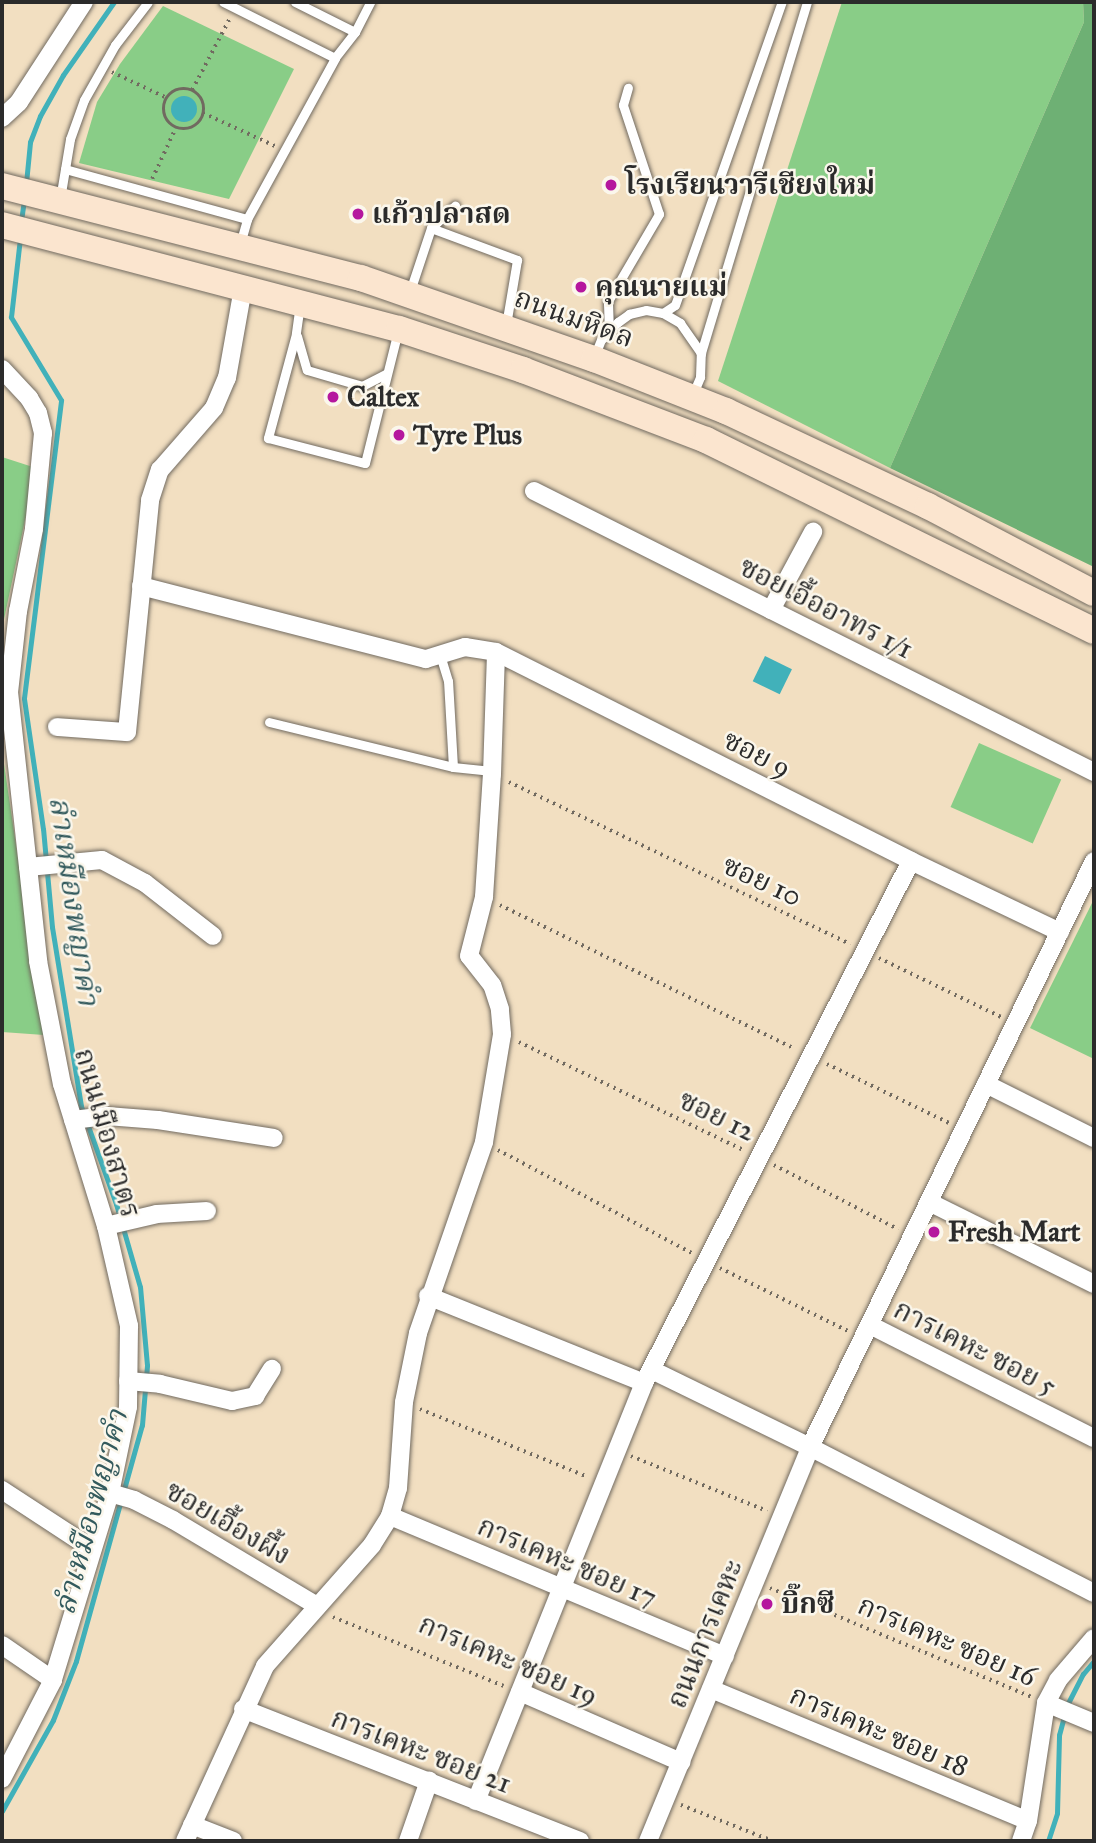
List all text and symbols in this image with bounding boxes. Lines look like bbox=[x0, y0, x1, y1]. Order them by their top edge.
place label: โรงเรียนวารีเชียงใหม่ bbox=[625, 168, 875, 202]
marker: โรงเรียนวารีเชียงใหม่ bbox=[603, 177, 619, 193]
place label: แก้วปลาสด bbox=[372, 197, 511, 231]
marker: แก้วปลาสด bbox=[350, 206, 366, 222]
place label: คุณนายแม่ bbox=[595, 270, 727, 304]
marker: คุณนายแม่ bbox=[573, 279, 589, 295]
street label: ถนนมหิดล bbox=[510, 281, 638, 355]
place label: Caltex bbox=[347, 380, 419, 414]
marker: Caltex bbox=[325, 389, 341, 405]
place label: Tyre Plus bbox=[413, 418, 522, 452]
marker: Tyre Plus bbox=[391, 427, 407, 443]
street label: ซอยเอื้ออาทร 1/1 bbox=[734, 550, 918, 666]
street label: ซอย 9 bbox=[718, 723, 796, 785]
water label: ลำเหมืองพญาคำ bbox=[42, 794, 106, 1008]
street label: ซอย 10 bbox=[717, 848, 807, 914]
street label: ถนนเมืองสาตร bbox=[67, 1044, 147, 1222]
street label: ซอย 12 bbox=[673, 1083, 761, 1149]
place label: Fresh Mart bbox=[948, 1215, 1081, 1249]
marker: Fresh Mart bbox=[926, 1224, 942, 1240]
street label: การเคหะ ซอย 5 bbox=[888, 1293, 1062, 1403]
water label: ลำเหมืองพญาคำ bbox=[46, 1406, 136, 1618]
street label: ซอยเอื้องผื้ง bbox=[160, 1474, 296, 1572]
street label: การเคหะ ซอย 17 bbox=[472, 1509, 662, 1615]
street label: ถนนการเคหะ bbox=[660, 1555, 750, 1713]
place label: บิ๊กซี bbox=[781, 1587, 835, 1621]
street label: การเคหะ ซอย 16 bbox=[853, 1588, 1041, 1694]
marker: บิ๊กซี bbox=[759, 1596, 775, 1612]
street label: การเคหะ ซอย 19 bbox=[414, 1607, 602, 1713]
street label: การเคหะ ซอย 18 bbox=[785, 1678, 973, 1784]
street label: การเคหะ ซอย 21 bbox=[326, 1701, 516, 1801]

